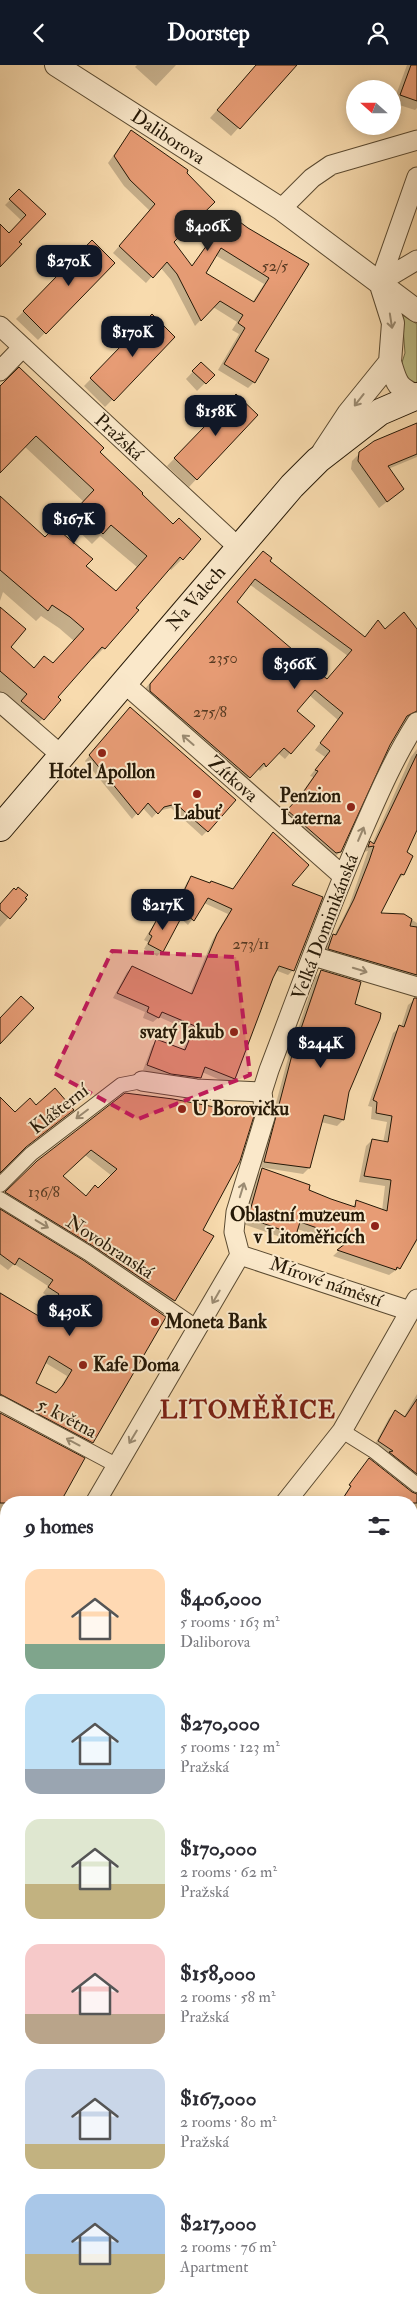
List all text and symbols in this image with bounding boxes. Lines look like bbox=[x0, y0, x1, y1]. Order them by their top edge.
icon: back bbox=[25, 19, 53, 47]
text: Doorstep bbox=[167, 19, 250, 47]
icon: person bbox=[364, 19, 392, 47]
north arrow bbox=[346, 80, 401, 135]
map controls bbox=[346, 80, 401, 135]
street label: Daliborova bbox=[126, 104, 210, 170]
pin: $406K bbox=[173, 209, 243, 252]
text: $406K bbox=[185, 216, 231, 236]
pin: $270K bbox=[34, 245, 104, 287]
text: $270K bbox=[47, 251, 91, 271]
house number: 52/5 bbox=[262, 256, 288, 276]
one-way arrow bbox=[387, 313, 397, 329]
pin: $170K bbox=[98, 315, 168, 358]
text: $170K bbox=[112, 322, 154, 342]
one-way arrow bbox=[354, 393, 365, 406]
pin: $158K bbox=[181, 395, 251, 437]
text: $158K bbox=[196, 401, 236, 421]
street label: Pražská bbox=[90, 408, 149, 466]
pin: $167K bbox=[39, 503, 109, 545]
text: $167K bbox=[53, 509, 95, 529]
street label: Na Valech bbox=[161, 561, 231, 635]
pin: $366K bbox=[260, 647, 330, 690]
house number: 2350 bbox=[208, 648, 238, 668]
text: $366K bbox=[274, 654, 316, 674]
house number: 275/8 bbox=[193, 702, 228, 722]
one-way arrow bbox=[182, 734, 195, 745]
marker: Hotel Apollon bbox=[96, 747, 108, 759]
street label: Zítkova bbox=[203, 751, 263, 808]
place label: Hotel Apollon bbox=[49, 760, 156, 785]
place label: Penzion Laterna bbox=[280, 784, 342, 830]
marker: Labuť bbox=[191, 788, 203, 800]
place label: Labuť bbox=[174, 801, 223, 825]
marker: Penzion Laterna bbox=[345, 801, 357, 813]
one-way arrow bbox=[357, 827, 366, 842]
street label: Velká Dominikánská bbox=[286, 850, 364, 1003]
pin: $217K bbox=[128, 889, 198, 931]
text: $217K bbox=[142, 895, 184, 915]
house number: 273/11 bbox=[232, 934, 270, 954]
one-way arrow bbox=[351, 965, 367, 975]
place label: svatý Jakub bbox=[140, 1020, 225, 1045]
marker: svatý Jakub bbox=[228, 1026, 240, 1038]
pin: $244K bbox=[286, 1027, 356, 1069]
text: $244K bbox=[298, 1033, 344, 1053]
street label: Klášterní bbox=[25, 1077, 95, 1140]
place label: U Borovičku bbox=[192, 1097, 289, 1121]
marker: U Borovičku bbox=[176, 1103, 188, 1115]
one-way arrow bbox=[75, 1109, 89, 1119]
house number: 136/8 bbox=[28, 1182, 60, 1202]
one-way arrow bbox=[238, 1183, 248, 1199]
place label: Oblastní muzeum v Litoměřicích bbox=[230, 1203, 365, 1249]
street label: Novobranská bbox=[62, 1210, 159, 1284]
one-way arrow bbox=[34, 1220, 48, 1230]
marker: Oblastní muzeum v Litoměřicích bbox=[369, 1220, 381, 1232]
street label: Mírové náměstí bbox=[267, 1252, 387, 1313]
one-way arrow bbox=[210, 1289, 220, 1304]
pin: $430K bbox=[35, 1295, 105, 1337]
text: $430K bbox=[48, 1301, 92, 1321]
place label: Moneta Bank bbox=[164, 1310, 268, 1334]
marker: Moneta Bank bbox=[149, 1316, 161, 1328]
place label: Kafe Doma bbox=[93, 1353, 180, 1377]
marker: Kafe Doma bbox=[77, 1359, 89, 1371]
street label: 5. května bbox=[33, 1392, 101, 1444]
district label: LITOMĚŘICE bbox=[160, 1393, 336, 1426]
one-way arrow bbox=[128, 1429, 138, 1444]
one-way arrow bbox=[66, 1437, 81, 1447]
icon: filters bbox=[365, 1512, 393, 1540]
text: 9 homes bbox=[25, 1513, 94, 1540]
text: $406,000 bbox=[180, 1585, 262, 1612]
icon: home bbox=[65, 1589, 125, 1649]
text: 5 rooms · 163 m² bbox=[180, 1612, 280, 1632]
text: Daliborova bbox=[180, 1632, 250, 1652]
text: $270,000 bbox=[180, 1710, 260, 1737]
icon: home bbox=[65, 1714, 125, 1774]
text: 5 rooms · 123 m² bbox=[180, 1737, 280, 1757]
text: Pražská bbox=[180, 1757, 229, 1777]
text: $170,000 bbox=[180, 1835, 257, 1862]
icon: home bbox=[65, 1839, 125, 1899]
text: 2 rooms · 62 m² bbox=[180, 1862, 277, 1882]
text: Pražská bbox=[180, 1882, 229, 1902]
text: $158,000 bbox=[180, 1960, 256, 1987]
icon: home bbox=[65, 1964, 125, 2024]
text: 2 rooms · 58 m² bbox=[180, 1987, 275, 2007]
text: Pražská bbox=[180, 2007, 229, 2027]
text: $167,000 bbox=[180, 2085, 256, 2112]
icon: home bbox=[65, 2089, 125, 2149]
text: 2 rooms · 80 m² bbox=[180, 2112, 277, 2132]
text: Pražská bbox=[180, 2132, 229, 2152]
text: $217,000 bbox=[180, 2210, 257, 2237]
icon: home bbox=[65, 2214, 125, 2274]
text: 2 rooms · 76 m² bbox=[180, 2237, 276, 2257]
text: Apartment bbox=[180, 2257, 248, 2277]

